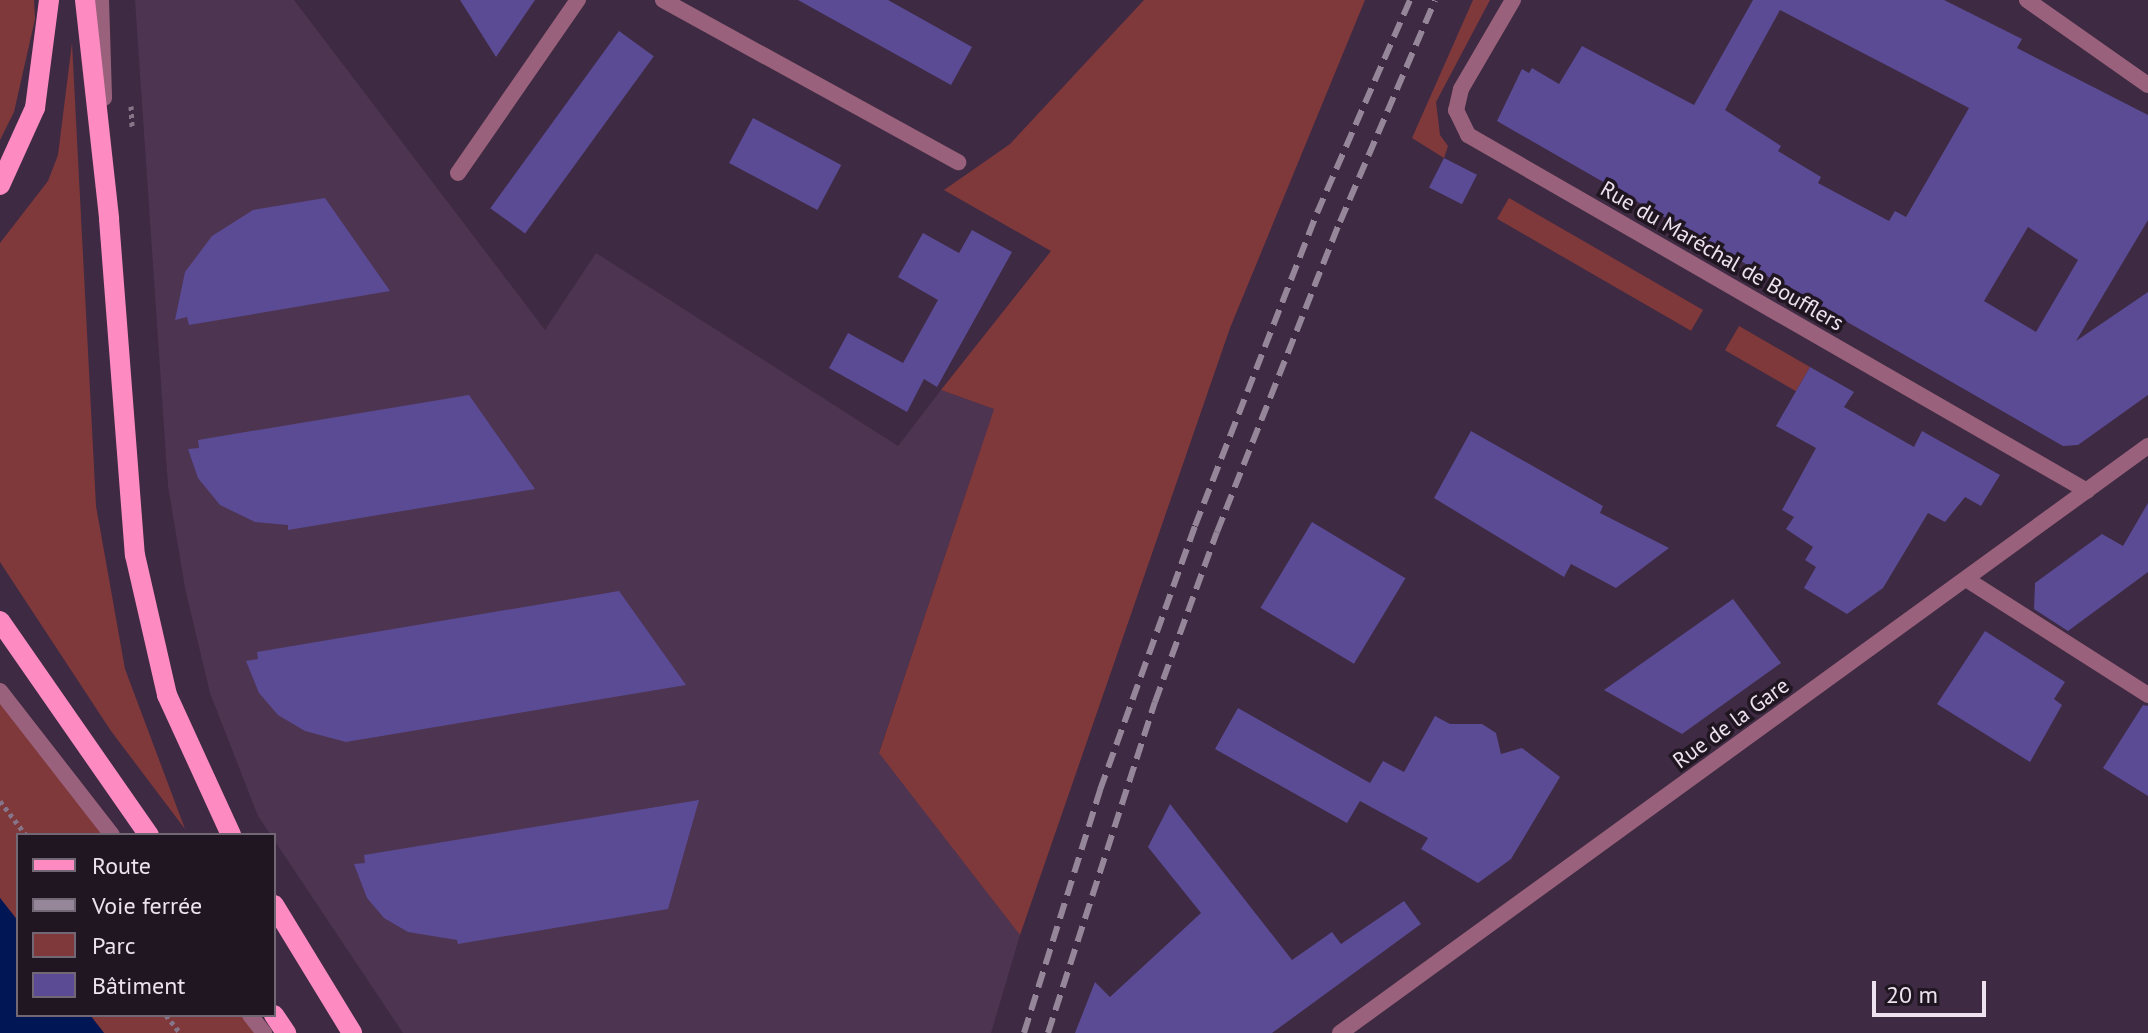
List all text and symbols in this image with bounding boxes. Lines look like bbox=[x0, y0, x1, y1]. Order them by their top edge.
street label: Rue du Maréchal de Boufflers bbox=[1596, 175, 1848, 337]
street label: Rue de la Gare bbox=[1668, 672, 1794, 774]
legend bbox=[16, 833, 276, 1017]
text: Route bbox=[92, 850, 151, 881]
text: Voie ferrée bbox=[92, 890, 202, 921]
text: Parc bbox=[92, 930, 135, 961]
scale bar bbox=[1876, 965, 1990, 1015]
text: Bâtiment bbox=[92, 970, 185, 1001]
text: 20 m bbox=[1886, 979, 1938, 1010]

